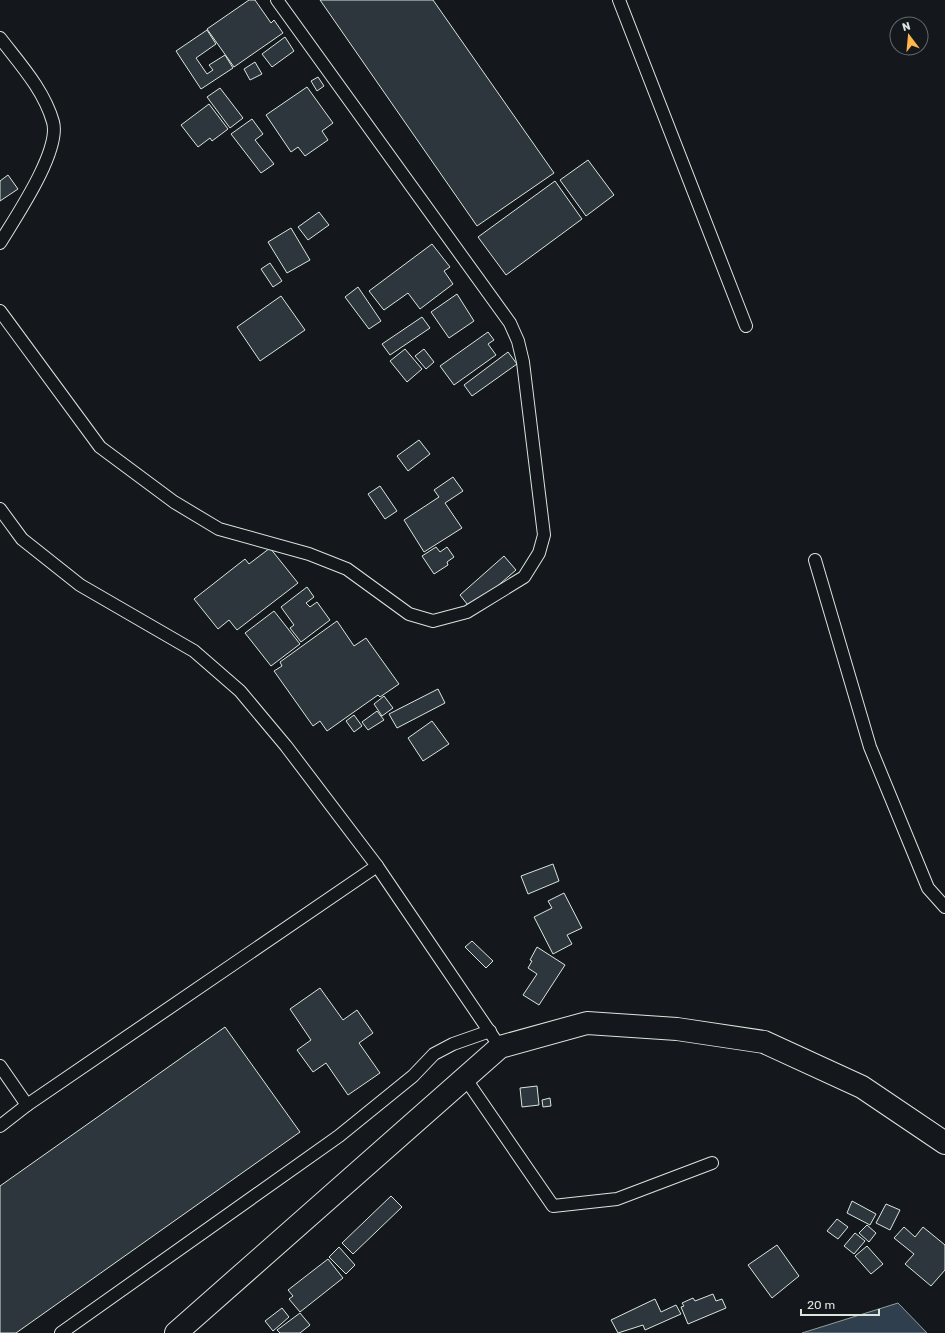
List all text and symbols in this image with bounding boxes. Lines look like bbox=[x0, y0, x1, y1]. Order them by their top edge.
north arrow bbox=[889, 16, 929, 56]
text: N bbox=[901, 20, 912, 34]
scale bar bbox=[801, 1291, 879, 1317]
text: 20 m bbox=[807, 1298, 835, 1312]

